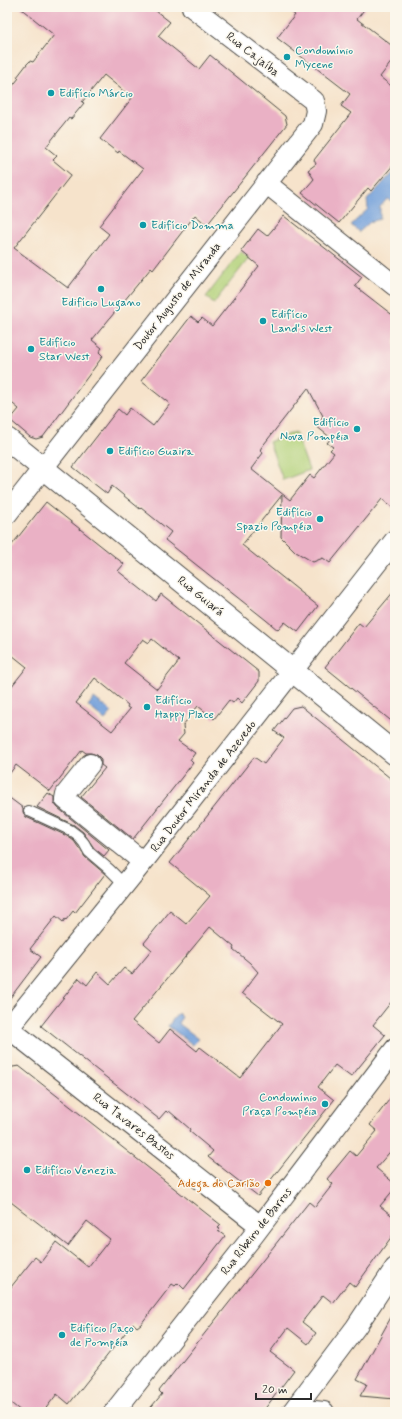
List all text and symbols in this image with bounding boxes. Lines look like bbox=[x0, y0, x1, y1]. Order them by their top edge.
street label: Rua Cajaíba bbox=[222, 29, 282, 81]
place label: Condomínio Mycene bbox=[295, 43, 353, 73]
marker: Condomínio Mycene bbox=[282, 52, 292, 62]
place label: Edifício Márcio bbox=[59, 86, 133, 102]
marker: Edifício Márcio bbox=[46, 88, 56, 98]
place label: Edifício Domma bbox=[151, 218, 234, 234]
marker: Edifício Domma bbox=[138, 220, 148, 230]
street label: Doutor Augusto de Miranda bbox=[131, 239, 225, 354]
marker: Edifício Lugano bbox=[96, 284, 106, 294]
place label: Edifício Lugano bbox=[61, 295, 141, 312]
place label: Edifício Land's West bbox=[271, 307, 333, 337]
marker: Edifício Land's West bbox=[258, 316, 268, 326]
place label: Edifício Star West bbox=[39, 335, 90, 365]
marker: Edifício Star West bbox=[26, 344, 36, 354]
place label: Edifício Nova Pompéia bbox=[280, 415, 349, 445]
marker: Edifício Nova Pompéia bbox=[352, 424, 362, 434]
place label: Edifício Guaira bbox=[118, 444, 194, 460]
marker: Edifício Guaira bbox=[105, 446, 115, 456]
place label: Edifício Spazio Pompéia bbox=[236, 505, 312, 535]
marker: Edifício Spazio Pompéia bbox=[315, 514, 325, 524]
street label: Rua Guiará bbox=[174, 573, 227, 621]
place label: Edifício Happy Place bbox=[155, 693, 214, 723]
marker: Edifício Happy Place bbox=[142, 702, 152, 712]
street label: Rua Doutor Miranda de Azevedo bbox=[147, 717, 260, 856]
street label: Rua Tavares Bastos bbox=[89, 1090, 178, 1164]
place label: Condomínio Praça Pompéia bbox=[242, 1090, 317, 1120]
marker: Condomínio Praça Pompéia bbox=[320, 1099, 330, 1109]
place label: Edifício Venezia bbox=[35, 1163, 117, 1179]
marker: Edifício Venezia bbox=[22, 1165, 32, 1175]
place label: Adega do Carlão bbox=[178, 1176, 260, 1193]
marker: Adega do Carlão bbox=[263, 1178, 273, 1188]
street label: Rua Ribeiro de Barros bbox=[218, 1184, 296, 1279]
place label: Edifício Paço de Pompéia bbox=[70, 1321, 134, 1351]
marker: Edifício Paço de Pompéia bbox=[57, 1330, 67, 1340]
scale bar bbox=[256, 1375, 311, 1401]
text: 20 m bbox=[262, 1382, 288, 1398]

